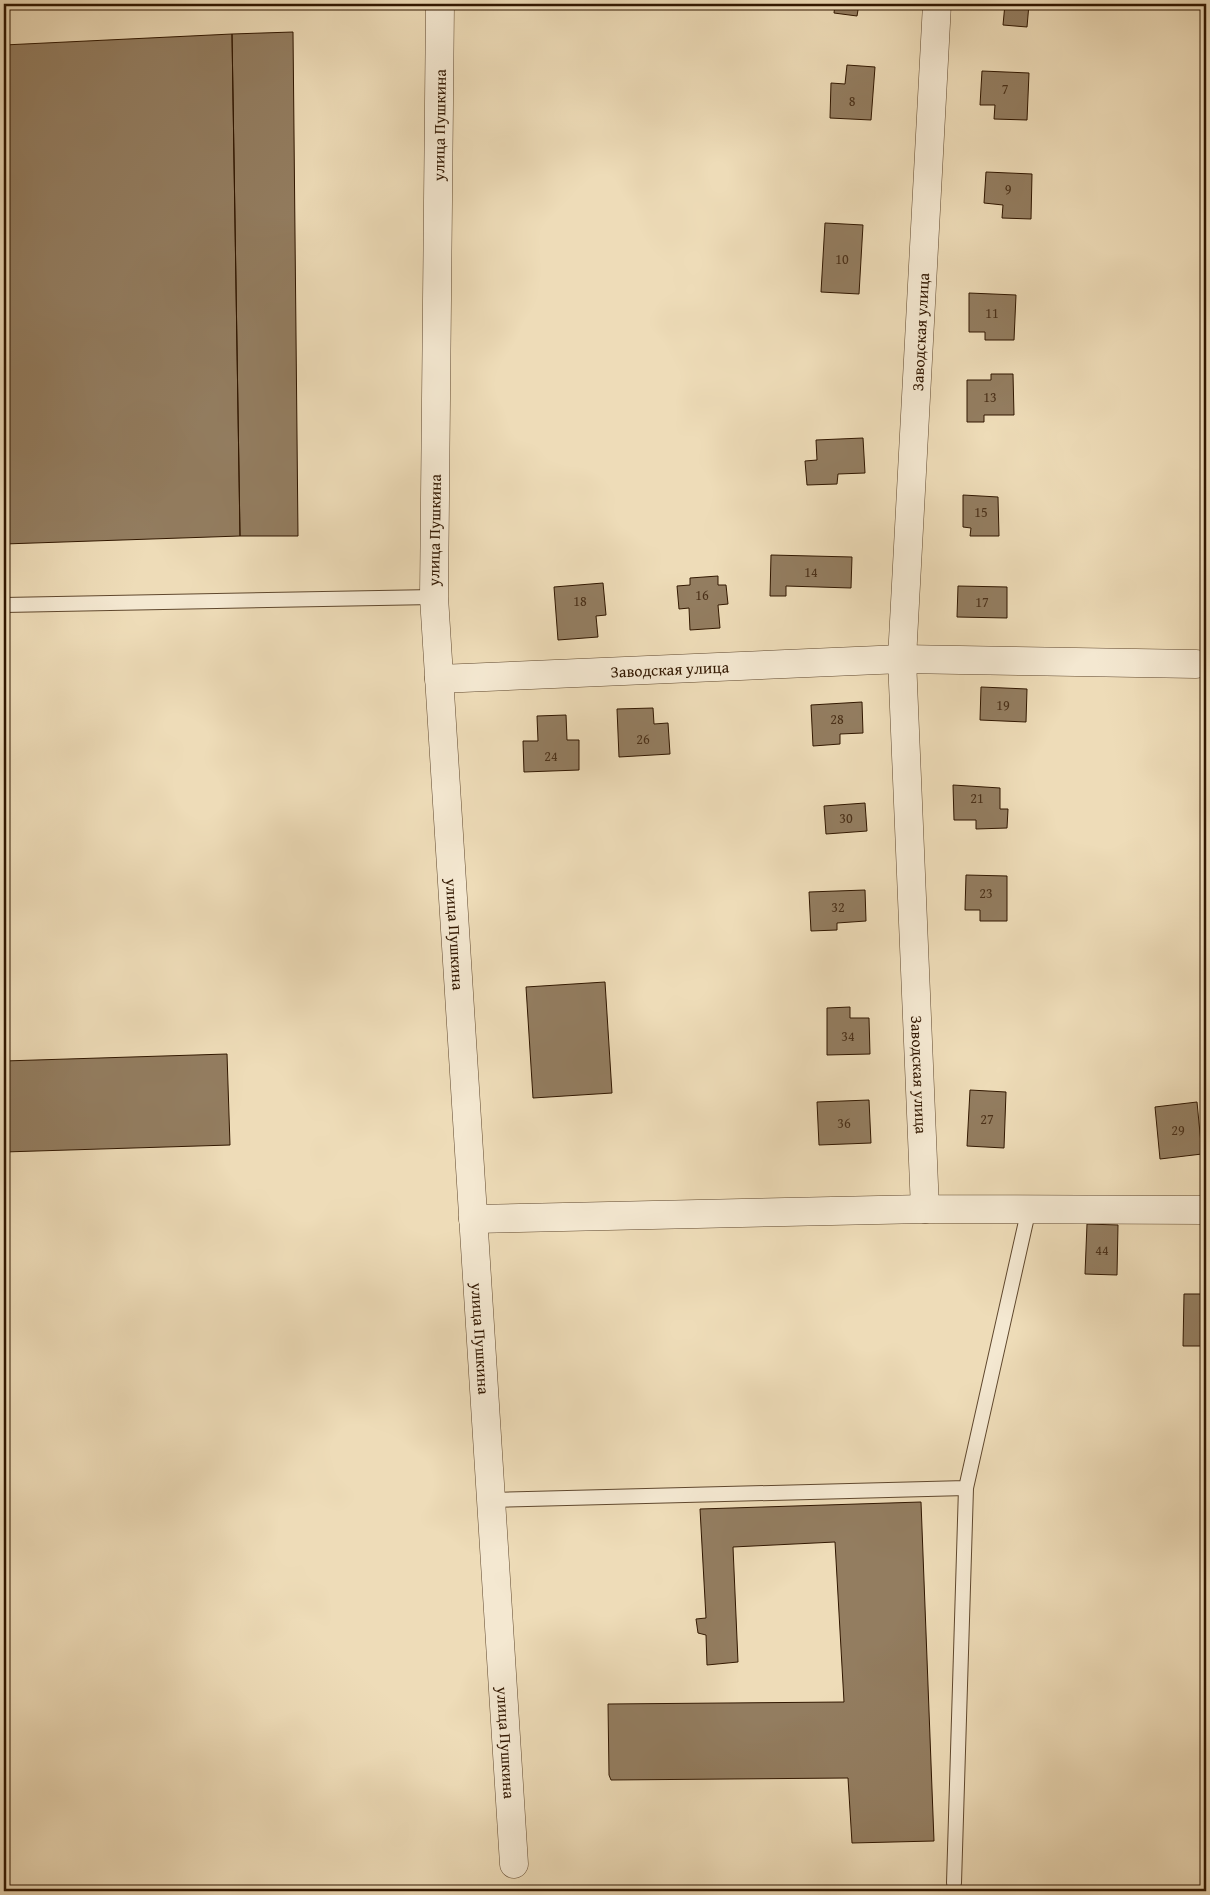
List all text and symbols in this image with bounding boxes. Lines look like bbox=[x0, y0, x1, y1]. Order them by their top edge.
street label: улица Пушкина bbox=[426, 68, 452, 182]
house number: 7 bbox=[1002, 79, 1009, 99]
house number: 8 bbox=[849, 91, 856, 111]
house number: 9 bbox=[1005, 179, 1012, 199]
house number: 10 bbox=[835, 249, 849, 269]
street label: Заводская улица bbox=[905, 272, 935, 392]
house number: 11 bbox=[985, 303, 999, 323]
house number: 13 bbox=[983, 387, 997, 407]
street label: улица Пушкина bbox=[421, 473, 447, 587]
house number: 15 bbox=[974, 502, 988, 522]
house number: 14 bbox=[804, 562, 818, 582]
house number: 16 bbox=[695, 585, 709, 605]
house number: 18 bbox=[573, 591, 587, 611]
house number: 17 bbox=[975, 592, 989, 612]
street label: Заводская улица bbox=[610, 654, 730, 684]
house number: 19 bbox=[996, 695, 1010, 715]
house number: 28 bbox=[830, 709, 844, 729]
house number: 26 bbox=[636, 729, 650, 749]
house number: 24 bbox=[544, 746, 558, 766]
house number: 21 bbox=[970, 788, 984, 808]
house number: 30 bbox=[839, 808, 853, 828]
street label: улица Пушкина bbox=[440, 877, 471, 991]
house number: 23 bbox=[979, 883, 993, 903]
house number: 32 bbox=[831, 897, 845, 917]
street label: Заводская улица bbox=[905, 1015, 934, 1135]
house number: 34 bbox=[841, 1026, 855, 1046]
house number: 27 bbox=[980, 1109, 994, 1129]
house number: 36 bbox=[837, 1113, 851, 1133]
house number: 29 bbox=[1171, 1120, 1185, 1140]
house number: 44 bbox=[1095, 1240, 1109, 1260]
street label: улица Пушкина bbox=[465, 1281, 496, 1396]
street label: улица Пушкина bbox=[491, 1685, 522, 1800]

